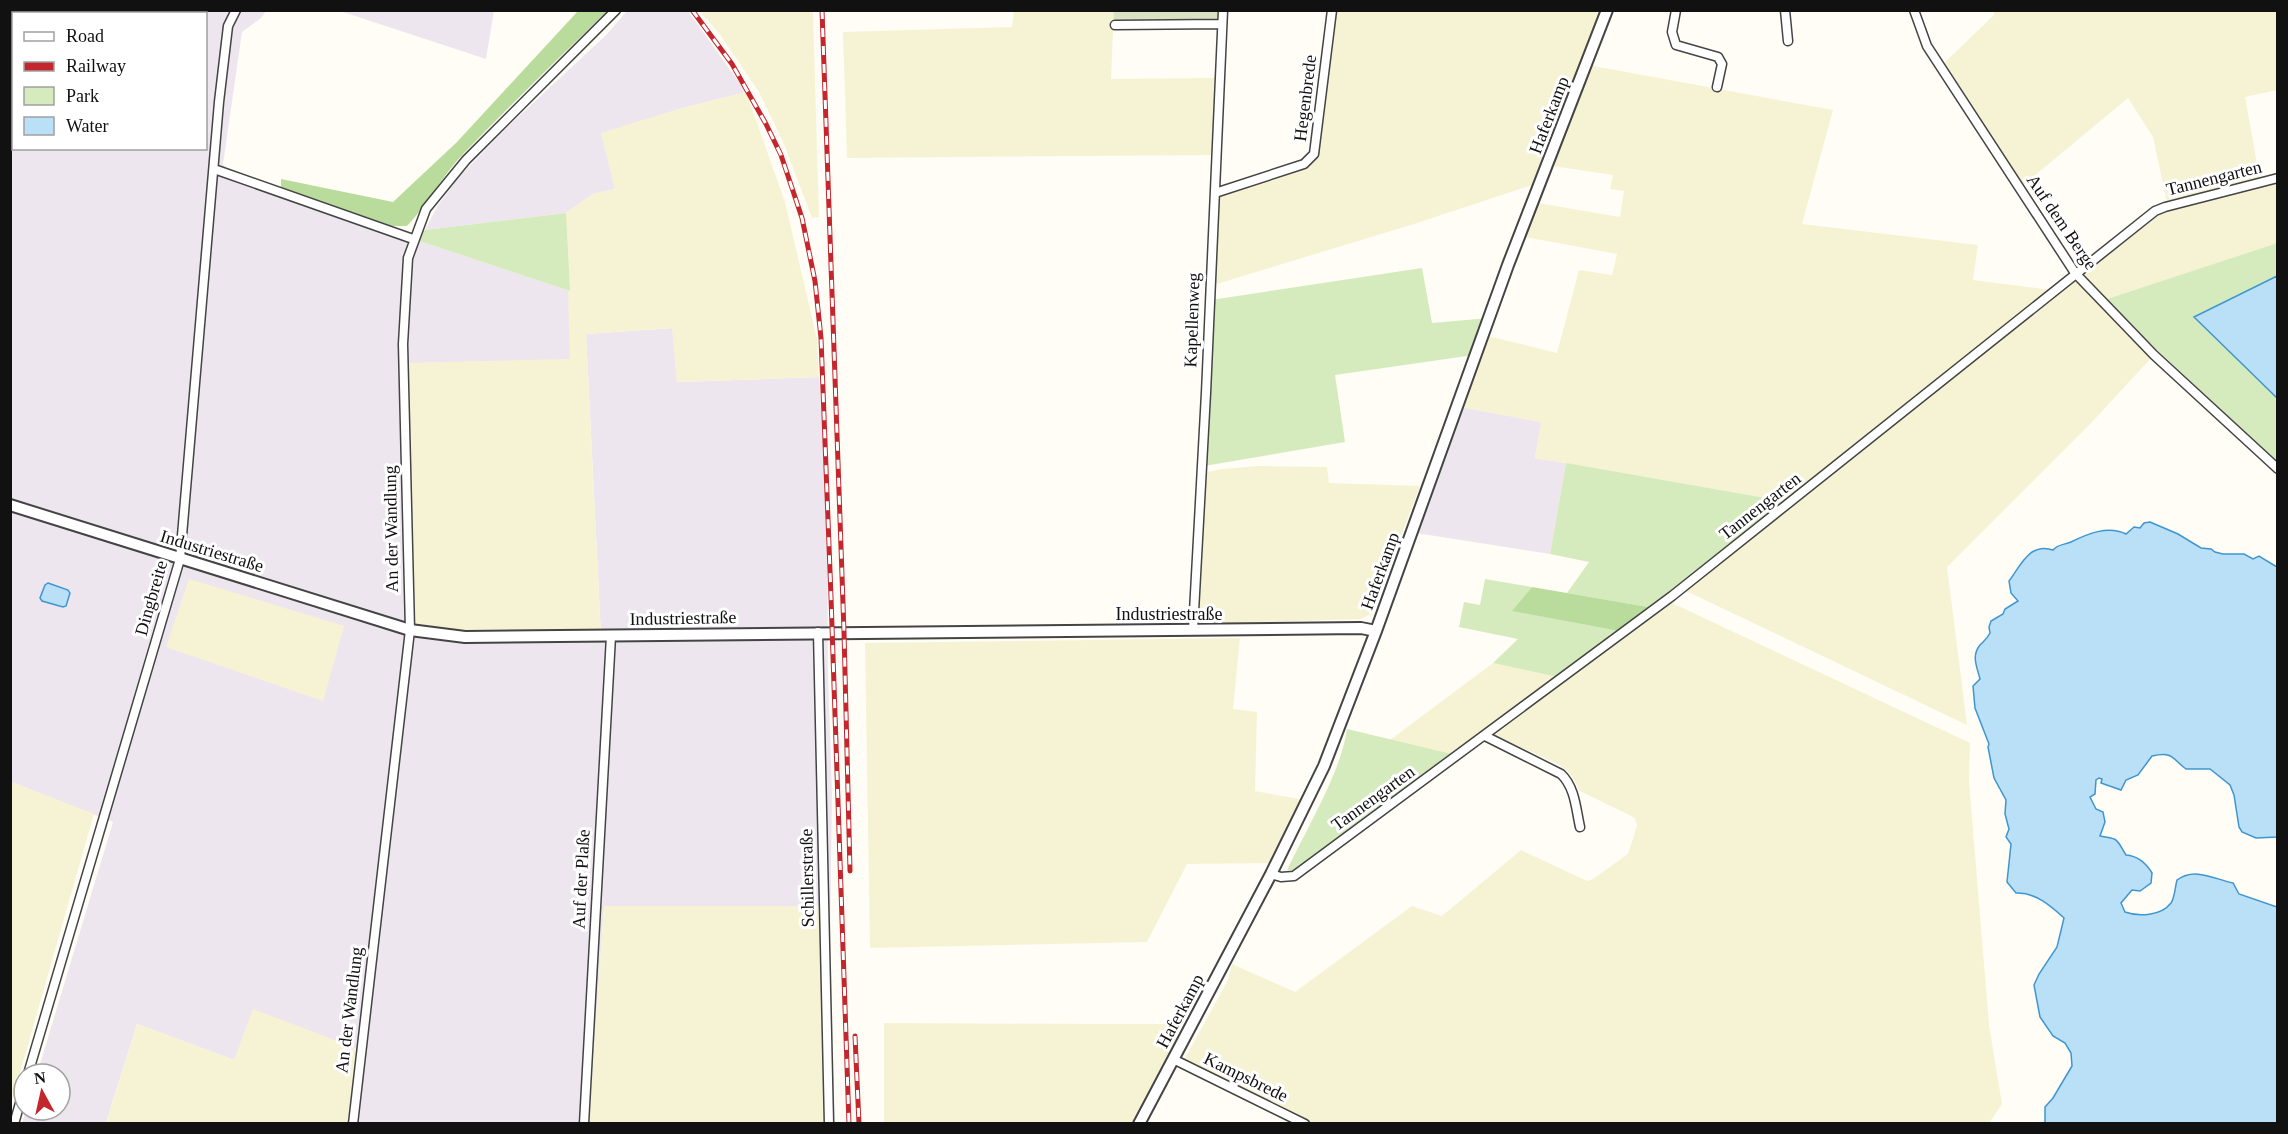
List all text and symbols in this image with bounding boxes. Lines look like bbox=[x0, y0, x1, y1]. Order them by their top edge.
legend bbox=[12, 12, 207, 150]
text: Road bbox=[66, 26, 104, 46]
street label: Hegenbrede bbox=[1290, 54, 1320, 142]
text: Railway bbox=[66, 56, 126, 76]
street label: Haferkamp bbox=[1525, 74, 1573, 156]
text: Park bbox=[66, 86, 99, 106]
text: Water bbox=[66, 116, 109, 136]
street label: Tannengarten bbox=[2164, 156, 2264, 200]
street label: Auf dem Berge bbox=[2023, 171, 2101, 273]
street label: Kapellenweg bbox=[1180, 272, 1204, 368]
street label: An der Wandlung bbox=[380, 465, 402, 593]
street label: Tannengarten bbox=[1715, 468, 1805, 544]
street label: Industriestraße bbox=[158, 526, 266, 576]
street label: Haferkamp bbox=[1357, 530, 1403, 612]
street label: Dingbreite bbox=[131, 558, 171, 638]
street label: Industriestraße bbox=[1116, 604, 1222, 624]
street label: Industriestraße bbox=[629, 607, 737, 629]
street label: Tannengarten bbox=[1328, 761, 1418, 835]
street label: Schillerstraße bbox=[796, 828, 818, 928]
street label: Auf der Plaße bbox=[568, 829, 594, 929]
street label: An der Wandlung bbox=[331, 946, 367, 1074]
street label: Haferkamp bbox=[1152, 971, 1208, 1051]
street label: Kampsbrede bbox=[1201, 1048, 1291, 1106]
north arrow bbox=[12, 1062, 72, 1122]
text: N bbox=[33, 1068, 47, 1087]

